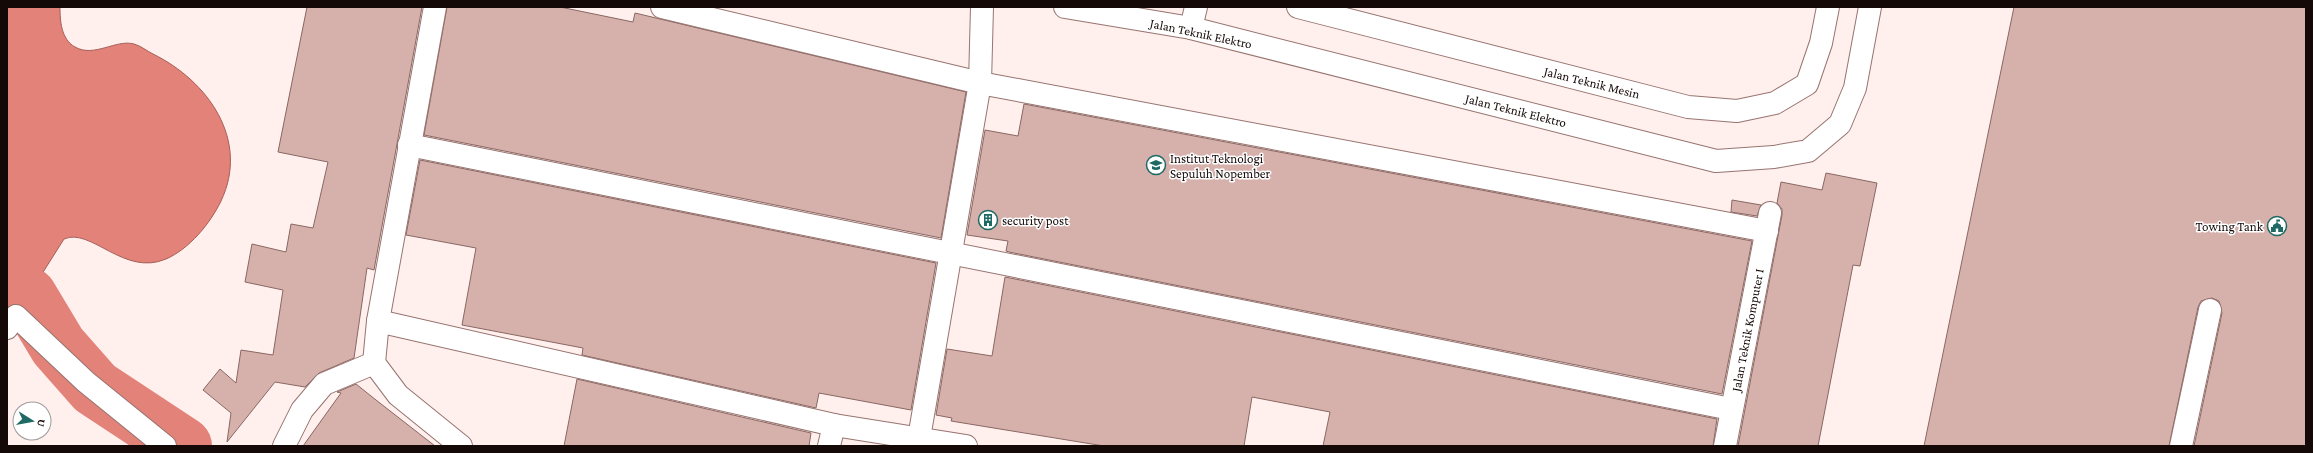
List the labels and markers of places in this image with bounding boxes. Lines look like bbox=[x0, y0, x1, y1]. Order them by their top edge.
place label: Institut Teknologi Sepuluh Nopember bbox=[1170, 151, 1271, 181]
school or university icon: Institut Teknologi Sepuluh Nopember bbox=[1145, 154, 1167, 176]
building icon: security post bbox=[977, 209, 999, 231]
place label: security post bbox=[1002, 213, 1069, 228]
public building icon: Towing Tank bbox=[2266, 215, 2288, 237]
place label: Towing Tank bbox=[2195, 219, 2264, 234]

